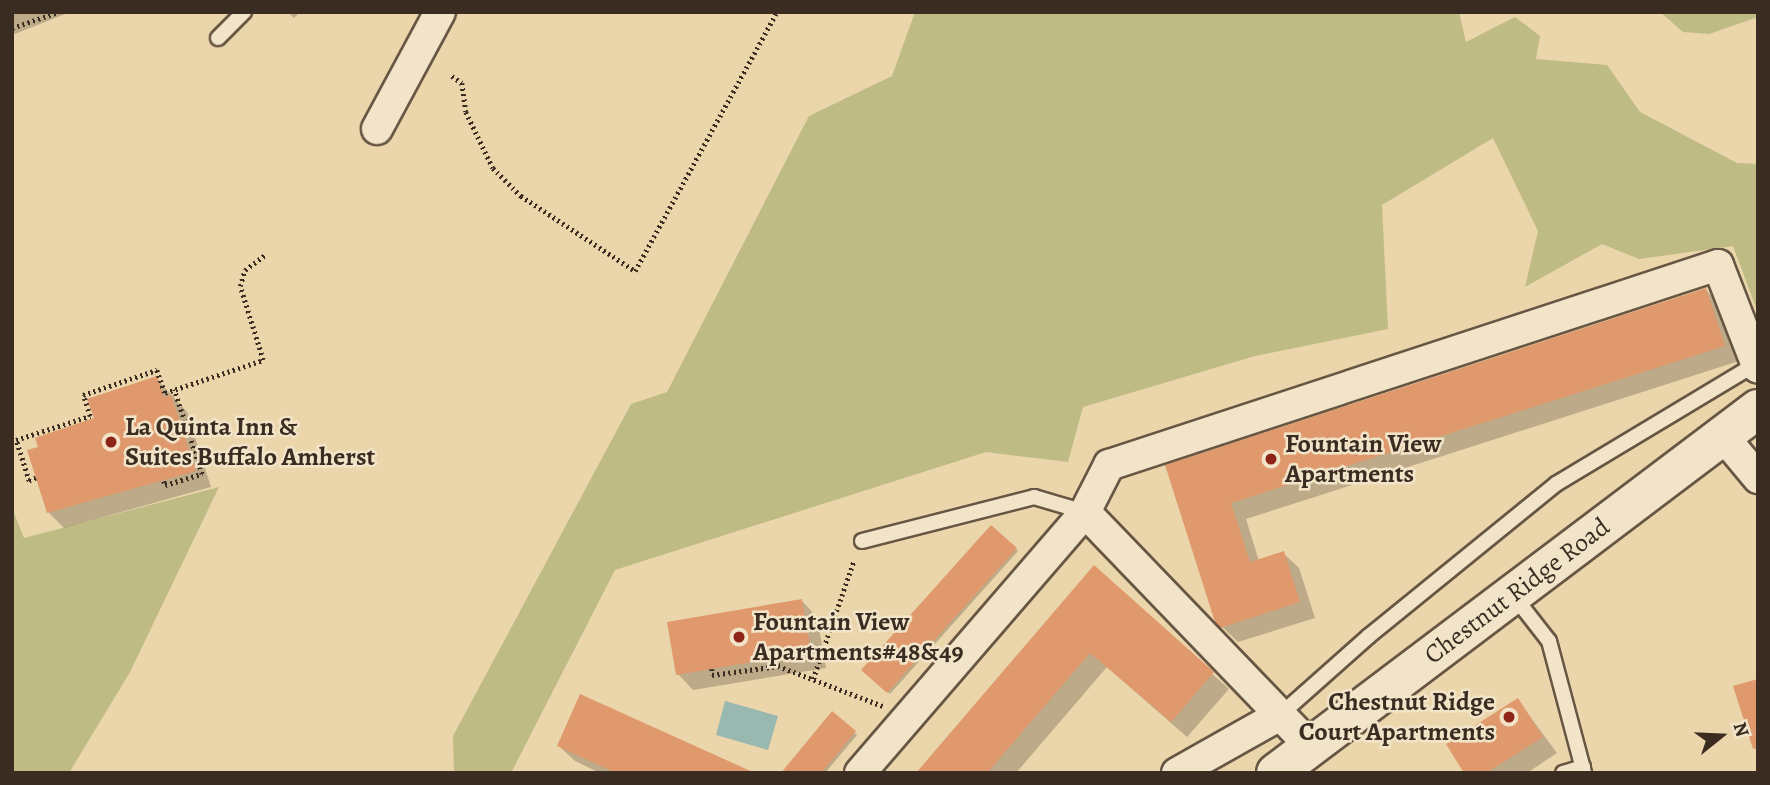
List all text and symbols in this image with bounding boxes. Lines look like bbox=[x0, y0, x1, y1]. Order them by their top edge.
place label: La Quinta Inn & Suites Buffalo Amherst bbox=[125, 411, 375, 472]
place label: Fountain View Apartments bbox=[1285, 428, 1441, 490]
marker: La Quinta Inn & Suites Buffalo Amherst bbox=[103, 434, 119, 450]
marker: Fountain View Apartments bbox=[1263, 451, 1279, 467]
street label: Chestnut Ridge Road bbox=[1418, 511, 1616, 671]
place label: Fountain View Apartments#48&49 bbox=[753, 606, 963, 668]
marker: Fountain View Apartments#48&49 bbox=[731, 629, 747, 645]
place label: Chestnut Ridge Court Apartments bbox=[1299, 686, 1495, 748]
north arrow bbox=[1686, 701, 1756, 771]
marker: Chestnut Ridge Court Apartments bbox=[1501, 709, 1517, 725]
text: N bbox=[1726, 719, 1755, 740]

